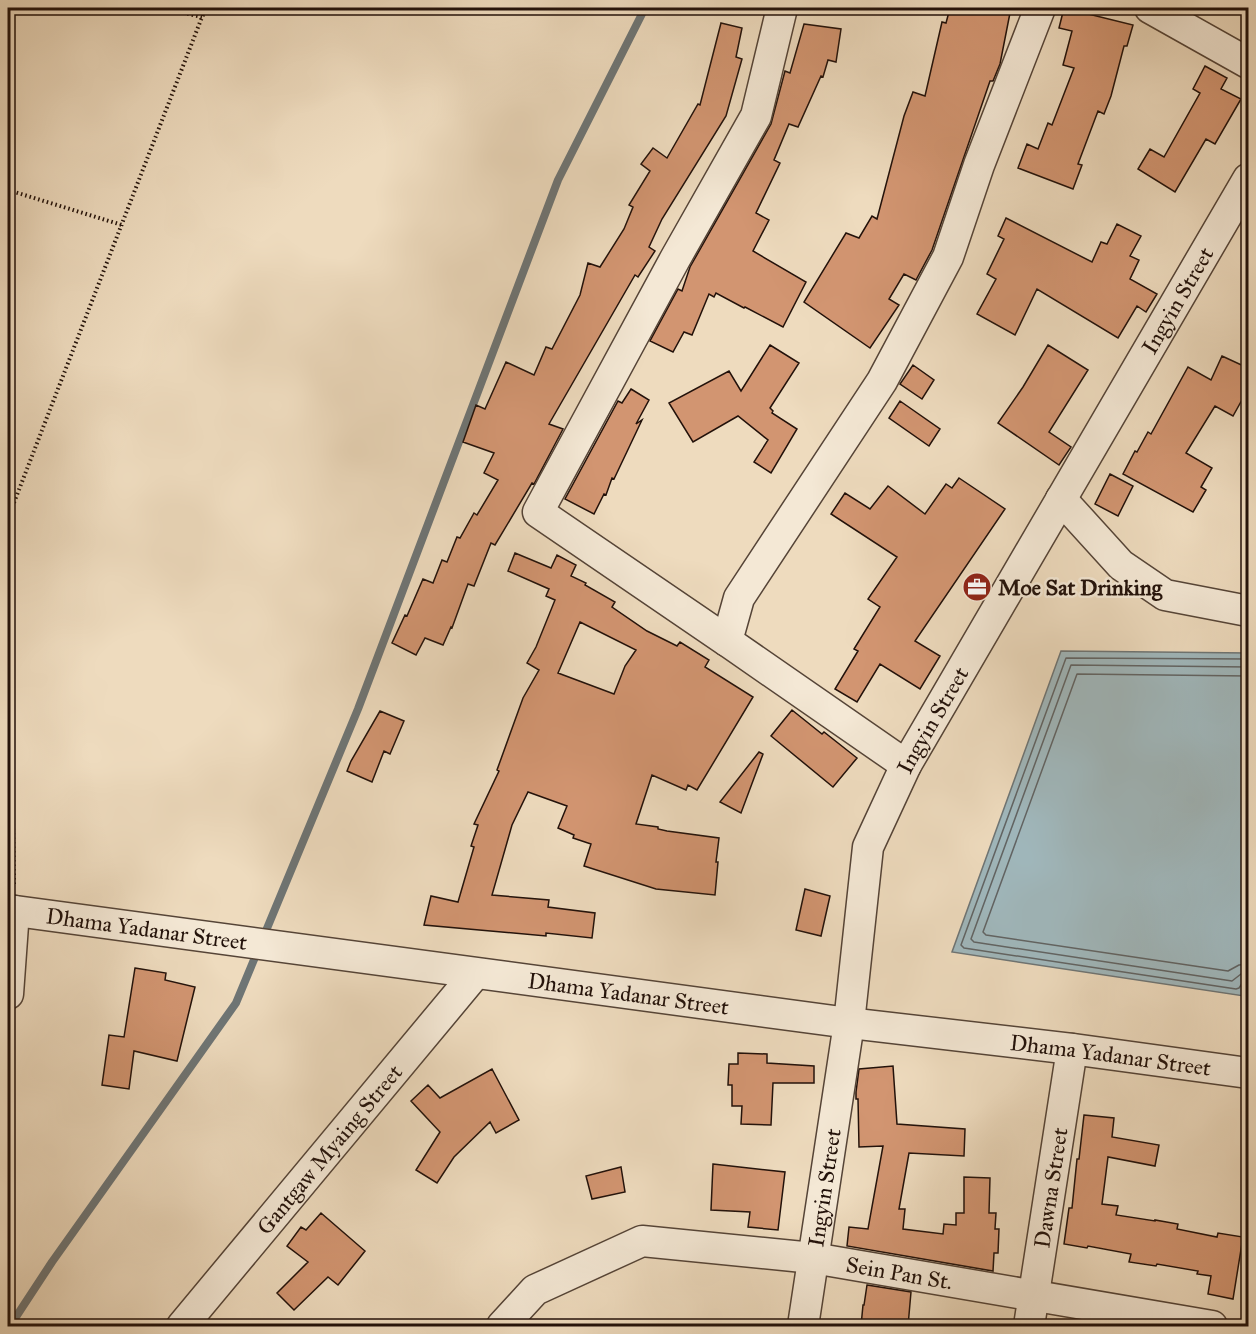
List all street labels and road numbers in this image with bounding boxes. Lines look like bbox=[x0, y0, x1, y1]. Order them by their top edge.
street label: Ingyin Street bbox=[1136, 242, 1219, 359]
street label: Ingyin Street bbox=[891, 661, 974, 778]
street label: Dhama Yadanar Street bbox=[45, 902, 249, 956]
street label: Dhama Yadanar Street bbox=[526, 966, 731, 1020]
street label: Dhama Yadanar Street bbox=[1009, 1028, 1213, 1081]
street label: Gantgaw Myaing Street bbox=[251, 1059, 408, 1240]
street label: Dawna Street bbox=[1028, 1125, 1073, 1250]
street label: Ingyin Street bbox=[802, 1126, 846, 1249]
street label: Sein Pan St. bbox=[844, 1250, 955, 1295]

